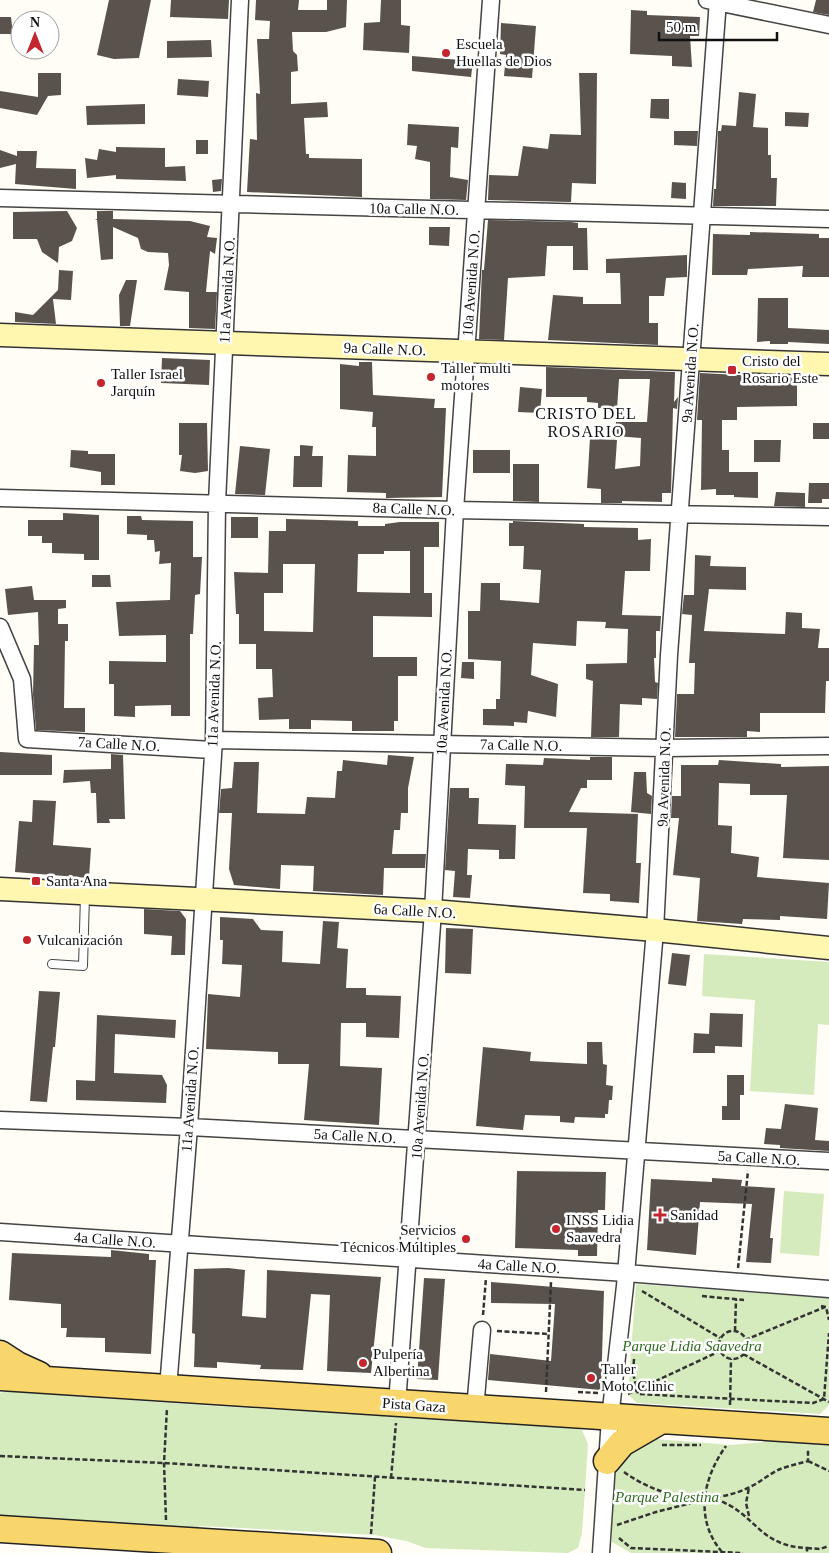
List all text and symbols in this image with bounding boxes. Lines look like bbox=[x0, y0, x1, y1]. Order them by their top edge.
north arrow bbox=[10, 10, 60, 60]
scale bar bbox=[659, 10, 776, 42]
text: N bbox=[30, 15, 40, 30]
text: 50 m bbox=[666, 19, 697, 35]
place label: Escuela Huellas de Dios bbox=[456, 36, 552, 69]
marker: Escuela Huellas de Dios bbox=[440, 47, 452, 59]
street label: 10a Calle N.O. bbox=[369, 200, 459, 218]
street label: 10a Avenida N.O. bbox=[459, 229, 483, 337]
street label: 11a Avenida N.O. bbox=[216, 236, 238, 344]
street label: 9a Avenida N.O. bbox=[679, 323, 701, 423]
street label: 9a Calle N.O. bbox=[344, 340, 426, 358]
place label: Cristo del Rosario Este bbox=[742, 353, 819, 386]
place label: Taller multi motores bbox=[441, 360, 511, 393]
marker: Cristo del Rosario Este bbox=[726, 364, 738, 376]
place label: Taller Israel Jarquín bbox=[111, 366, 183, 399]
marker: Taller multi motores bbox=[425, 371, 437, 383]
marker: Taller Israel Jarquín bbox=[95, 377, 107, 389]
district label: CRISTO DEL ROSARIO bbox=[535, 405, 637, 440]
street label: 8a Calle N.O. bbox=[373, 500, 455, 518]
street label: 11a Avenida N.O. bbox=[204, 640, 224, 748]
street label: 10a Avenida N.O. bbox=[433, 648, 455, 756]
street label: 9a Avenida N.O. bbox=[654, 727, 674, 827]
street label: 7a Calle N.O. bbox=[77, 734, 161, 754]
street label: 7a Calle N.O. bbox=[480, 736, 562, 754]
place label: Santa Ana bbox=[46, 873, 108, 889]
marker: Santa Ana bbox=[30, 875, 42, 887]
street label: 6a Calle N.O. bbox=[373, 901, 457, 921]
place label: Vulcanización bbox=[37, 932, 123, 948]
marker: Vulcanización bbox=[21, 934, 33, 946]
street label: 11a Avenida N.O. bbox=[178, 1045, 202, 1153]
street label: 10a Avenida N.O. bbox=[408, 1052, 432, 1160]
street label: 5a Calle N.O. bbox=[313, 1126, 397, 1146]
street label: 5a Calle N.O. bbox=[717, 1148, 801, 1168]
place label: Sanidad bbox=[670, 1207, 719, 1223]
marker: Sanidad bbox=[654, 1209, 666, 1221]
place label: INSS Lidia Saavedra bbox=[566, 1212, 634, 1245]
place label: Servicios Técnicos Múltiples bbox=[341, 1222, 456, 1255]
marker: INSS Lidia Saavedra bbox=[550, 1223, 562, 1235]
street label: 4a Calle N.O. bbox=[73, 1229, 157, 1251]
marker: Servicios Técnicos Múltiples bbox=[460, 1233, 472, 1245]
street label: 4a Calle N.O. bbox=[477, 1256, 561, 1276]
park label: Parque Lidia Saavedra bbox=[621, 1338, 762, 1354]
place label: Pulpería Albertina bbox=[373, 1346, 430, 1379]
marker: Pulpería Albertina bbox=[357, 1357, 369, 1369]
place label: Taller Moto Clinic bbox=[601, 1361, 674, 1394]
marker: Taller Moto Clinic bbox=[585, 1372, 597, 1384]
street label: Pista Gaza bbox=[382, 1395, 447, 1415]
park label: Parque Palestina bbox=[614, 1489, 719, 1505]

